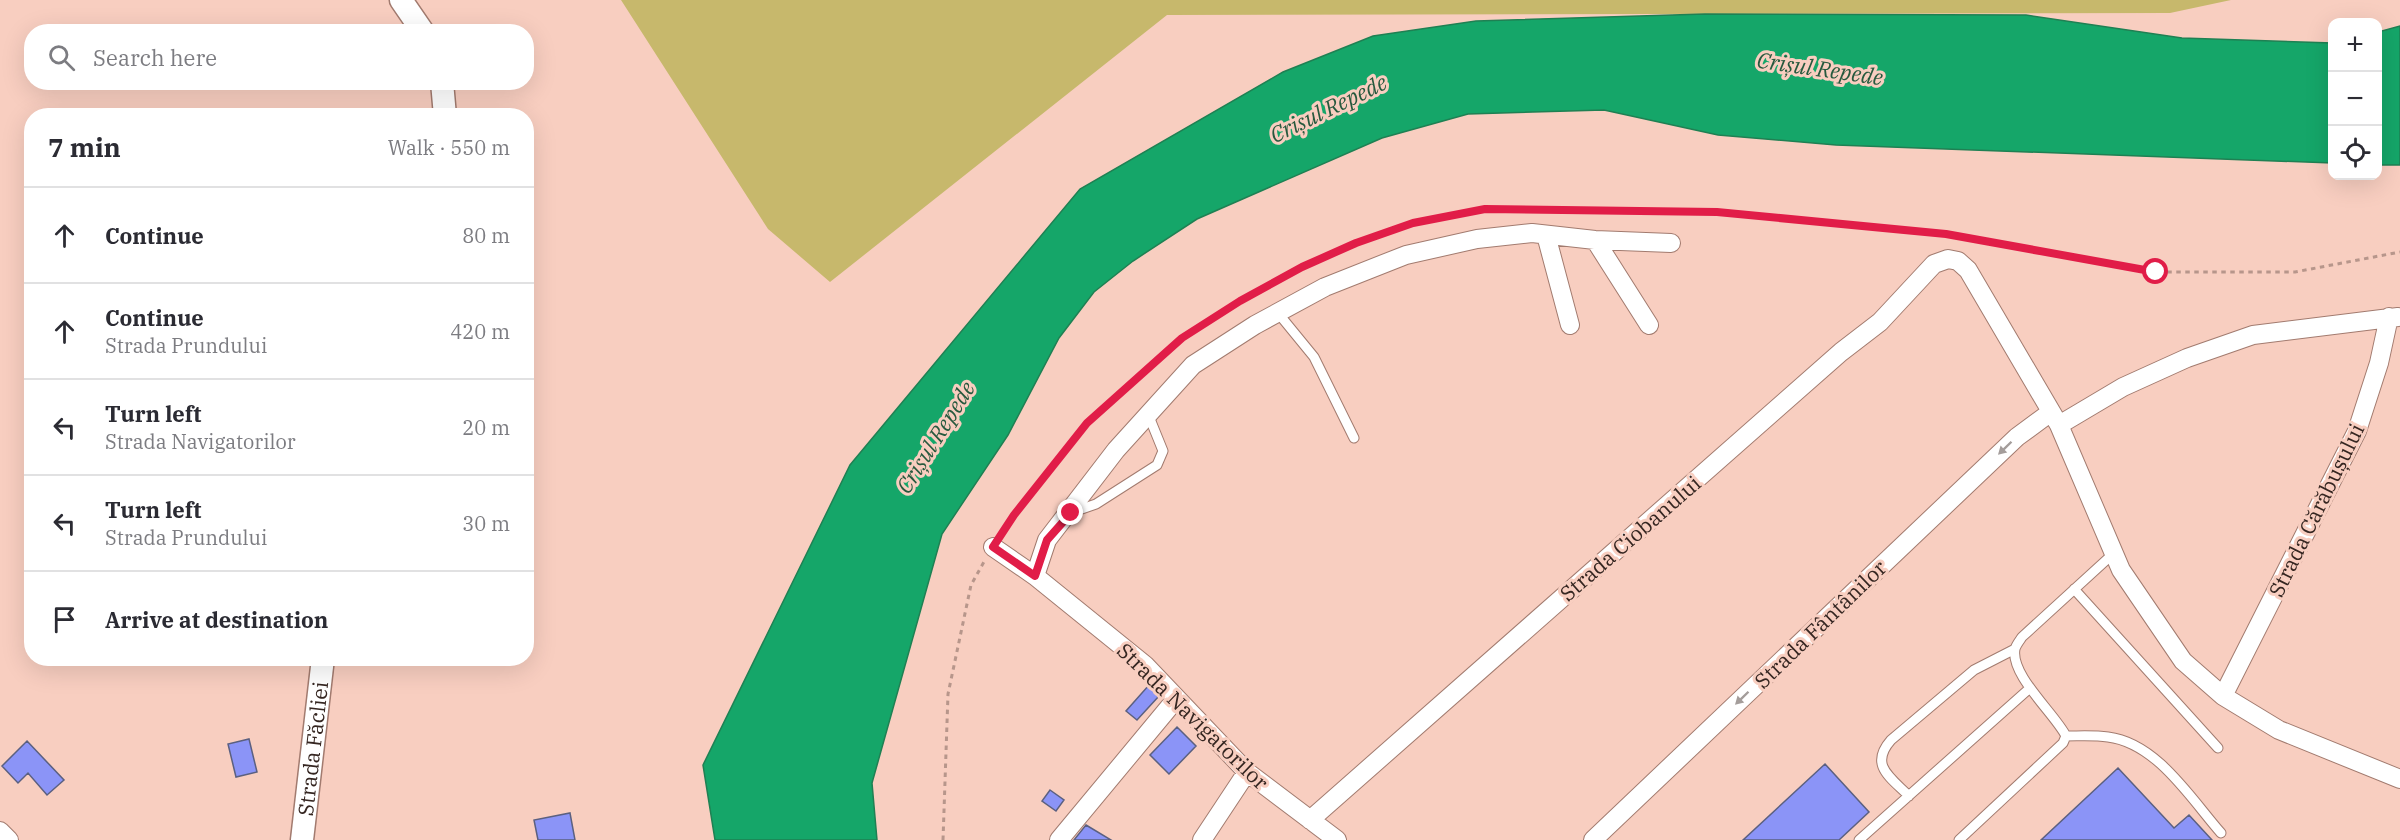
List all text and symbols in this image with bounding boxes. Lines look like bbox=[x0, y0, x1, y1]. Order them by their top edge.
map controls bbox=[2328, 18, 2382, 180]
button: + bbox=[2328, 18, 2382, 72]
search box bbox=[24, 24, 534, 90]
icon: search bbox=[45, 41, 78, 74]
text: Search here bbox=[93, 43, 217, 72]
water label: Crișul Repede bbox=[1755, 45, 1885, 91]
water label: Crișul Repede bbox=[1265, 67, 1392, 149]
button: − bbox=[2328, 72, 2382, 126]
button: locate bbox=[2328, 126, 2382, 180]
text: 7 min bbox=[48, 130, 121, 164]
text: Walk · 550 m bbox=[388, 134, 510, 161]
icon: ahead bbox=[48, 219, 81, 252]
text: Continue bbox=[105, 221, 204, 250]
text: 80 m bbox=[462, 222, 510, 249]
route start bbox=[2142, 258, 2168, 284]
text: Continue bbox=[105, 303, 204, 332]
icon: ahead bbox=[48, 315, 81, 348]
text: 420 m bbox=[450, 318, 510, 345]
text: Strada Prundului bbox=[105, 332, 267, 359]
water label: Crișul Repede bbox=[889, 375, 981, 499]
text: Turn left bbox=[105, 399, 201, 428]
icon: left bbox=[48, 411, 81, 444]
text: 20 m bbox=[462, 414, 510, 441]
street label: Strada Cărăbușului bbox=[2262, 419, 2370, 601]
text: Strada Navigatorilor bbox=[105, 428, 296, 455]
one-way arrow bbox=[1998, 441, 2013, 454]
street label: Strada Ciobanului bbox=[1554, 469, 1706, 607]
text: Turn left bbox=[105, 495, 201, 524]
route end bbox=[1057, 499, 1083, 525]
icon: left bbox=[48, 507, 81, 540]
text: 30 m bbox=[462, 510, 510, 537]
text: Strada Prundului bbox=[105, 524, 267, 551]
street label: Strada Fântânilor bbox=[1748, 553, 1893, 694]
icon: arrive bbox=[48, 603, 81, 636]
text: Arrive at destination bbox=[105, 605, 328, 634]
street label: Strada Navigatorilor bbox=[1111, 636, 1275, 796]
street label: Strada Făcliei bbox=[291, 680, 334, 817]
one-way arrow bbox=[1735, 691, 1749, 705]

